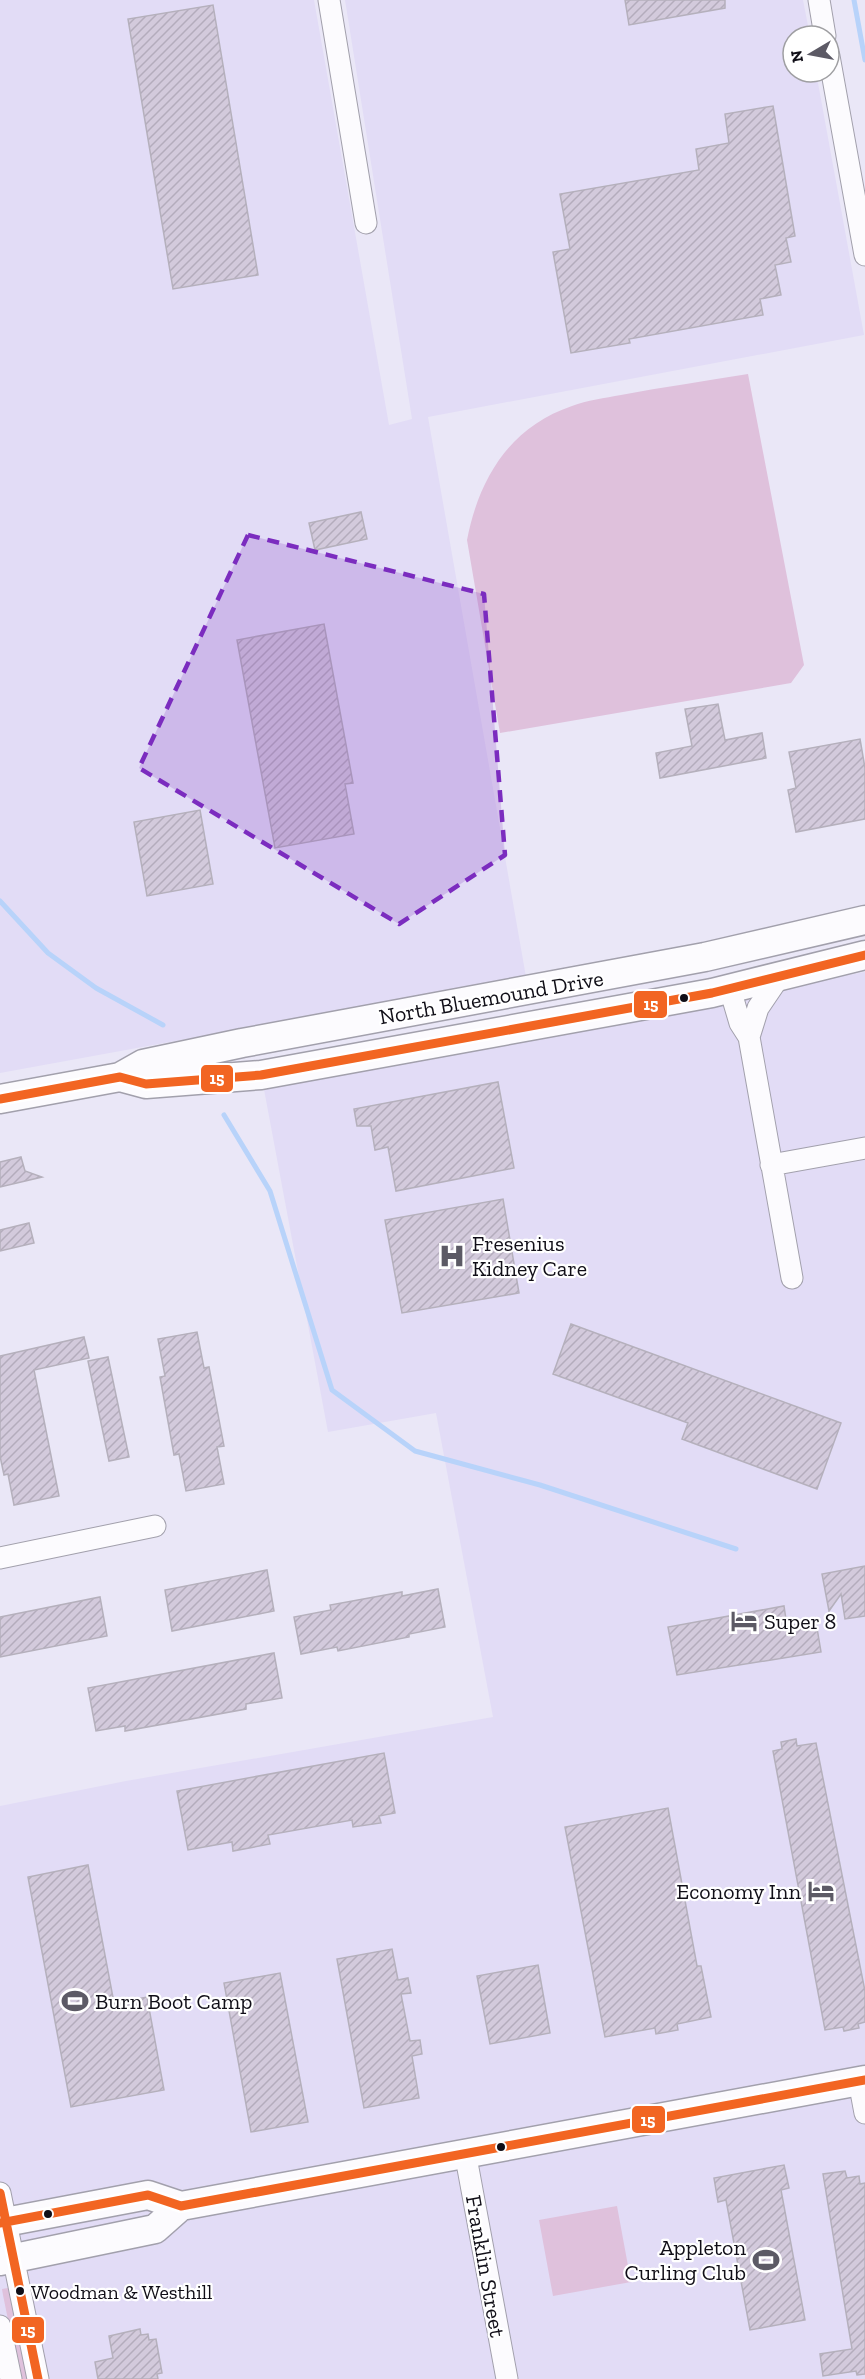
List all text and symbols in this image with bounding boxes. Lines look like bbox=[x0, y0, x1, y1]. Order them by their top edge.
north arrow bbox=[781, 24, 841, 84]
text: N bbox=[786, 49, 807, 64]
street label: North Bluemound Drive bbox=[377, 964, 605, 1031]
line badge: 15 bbox=[633, 990, 668, 1019]
unlabelled marker bbox=[678, 992, 690, 1004]
text: 15 bbox=[644, 995, 658, 1014]
line badge: 15 bbox=[200, 1064, 234, 1093]
text: 15 bbox=[210, 1069, 224, 1088]
place label: Fresenius Kidney Care bbox=[472, 1230, 587, 1282]
hospital icon: Fresenius Kidney Care bbox=[437, 1241, 467, 1271]
hotel icon: Super 8 bbox=[729, 1606, 759, 1636]
place label: Super 8 bbox=[764, 1608, 836, 1635]
hotel icon: Economy Inn bbox=[806, 1876, 836, 1906]
place label: Economy Inn bbox=[676, 1878, 801, 1905]
sports icon: Burn Boot Camp bbox=[60, 1986, 90, 2016]
place label: Burn Boot Camp bbox=[95, 1988, 252, 2015]
line badge: 15 bbox=[631, 2105, 666, 2134]
text: 15 bbox=[641, 2111, 655, 2130]
unlabelled marker bbox=[495, 2141, 507, 2153]
street label: Franklin Street bbox=[460, 2193, 511, 2340]
unlabelled marker bbox=[42, 2208, 54, 2220]
place label: Appleton Curling Club bbox=[625, 2234, 746, 2286]
sports icon: Appleton Curling Club bbox=[751, 2245, 781, 2275]
place label: Woodman & Westhill bbox=[31, 2280, 212, 2304]
marker: Woodman & Westhill bbox=[14, 2285, 26, 2297]
line badge: 15 bbox=[11, 2316, 45, 2344]
text: 15 bbox=[21, 2321, 35, 2340]

